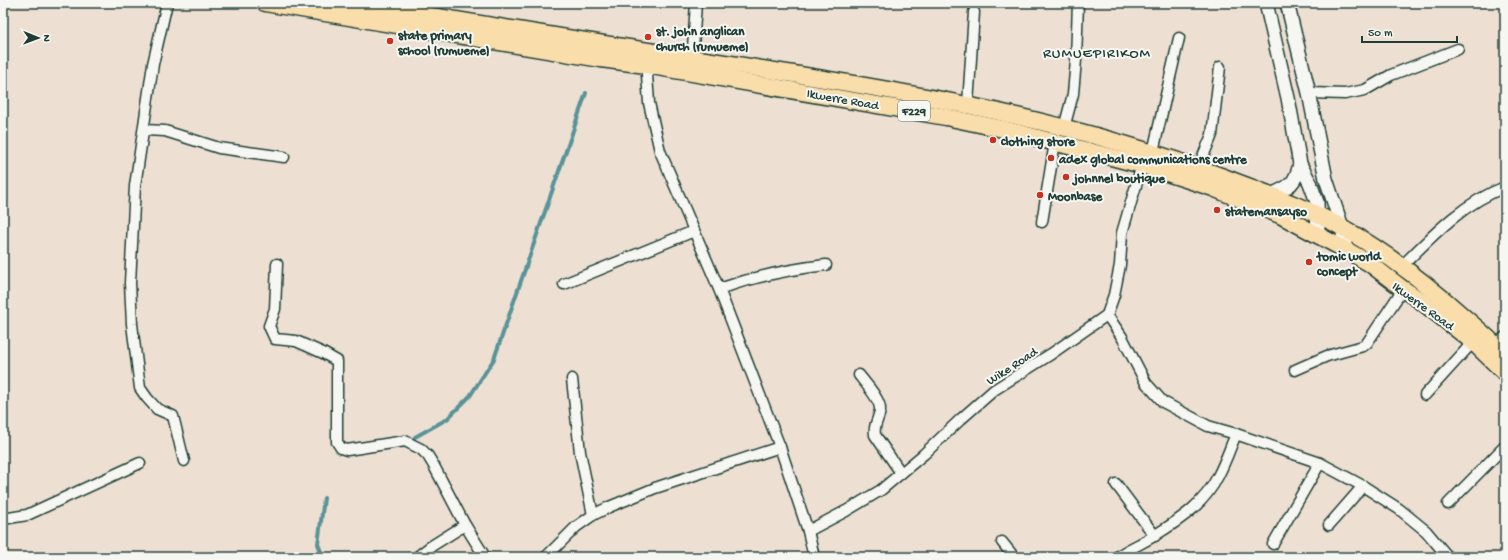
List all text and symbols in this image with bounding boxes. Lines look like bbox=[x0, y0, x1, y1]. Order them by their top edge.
north arrow bbox=[18, 18, 58, 58]
scale bar bbox=[1362, 18, 1457, 44]
place label: st. john anglican church (rumueme) bbox=[656, 25, 749, 55]
text: 50 m bbox=[1368, 27, 1393, 41]
place label: state primary school (rumueme) bbox=[398, 29, 490, 59]
marker: st. john anglican church (rumueme) bbox=[643, 32, 653, 42]
text: N bbox=[40, 34, 52, 42]
marker: state primary school (rumueme) bbox=[385, 36, 395, 46]
district label: RUMUEPIRIKOM bbox=[1043, 45, 1151, 63]
street label: Ikwerre Road bbox=[805, 87, 881, 114]
road number: F229 bbox=[898, 101, 930, 121]
marker: clothing store bbox=[988, 135, 998, 145]
place label: clothing store bbox=[1001, 135, 1076, 150]
marker: adex global communications centre bbox=[1046, 153, 1056, 163]
place label: adex global communications centre bbox=[1058, 153, 1248, 168]
marker: johnnel boutique bbox=[1061, 172, 1071, 182]
place label: johnnel boutique bbox=[1071, 172, 1166, 187]
marker: Moonbase bbox=[1035, 190, 1045, 200]
place label: Moonbase bbox=[1048, 190, 1104, 205]
marker: statemansayso bbox=[1212, 205, 1222, 215]
place label: statemansayso bbox=[1225, 205, 1307, 220]
place label: tomic world concept bbox=[1316, 250, 1382, 281]
marker: tomic world concept bbox=[1304, 257, 1314, 267]
street label: Ikwerre Road bbox=[1389, 279, 1458, 335]
street label: Wike Road bbox=[984, 344, 1042, 389]

